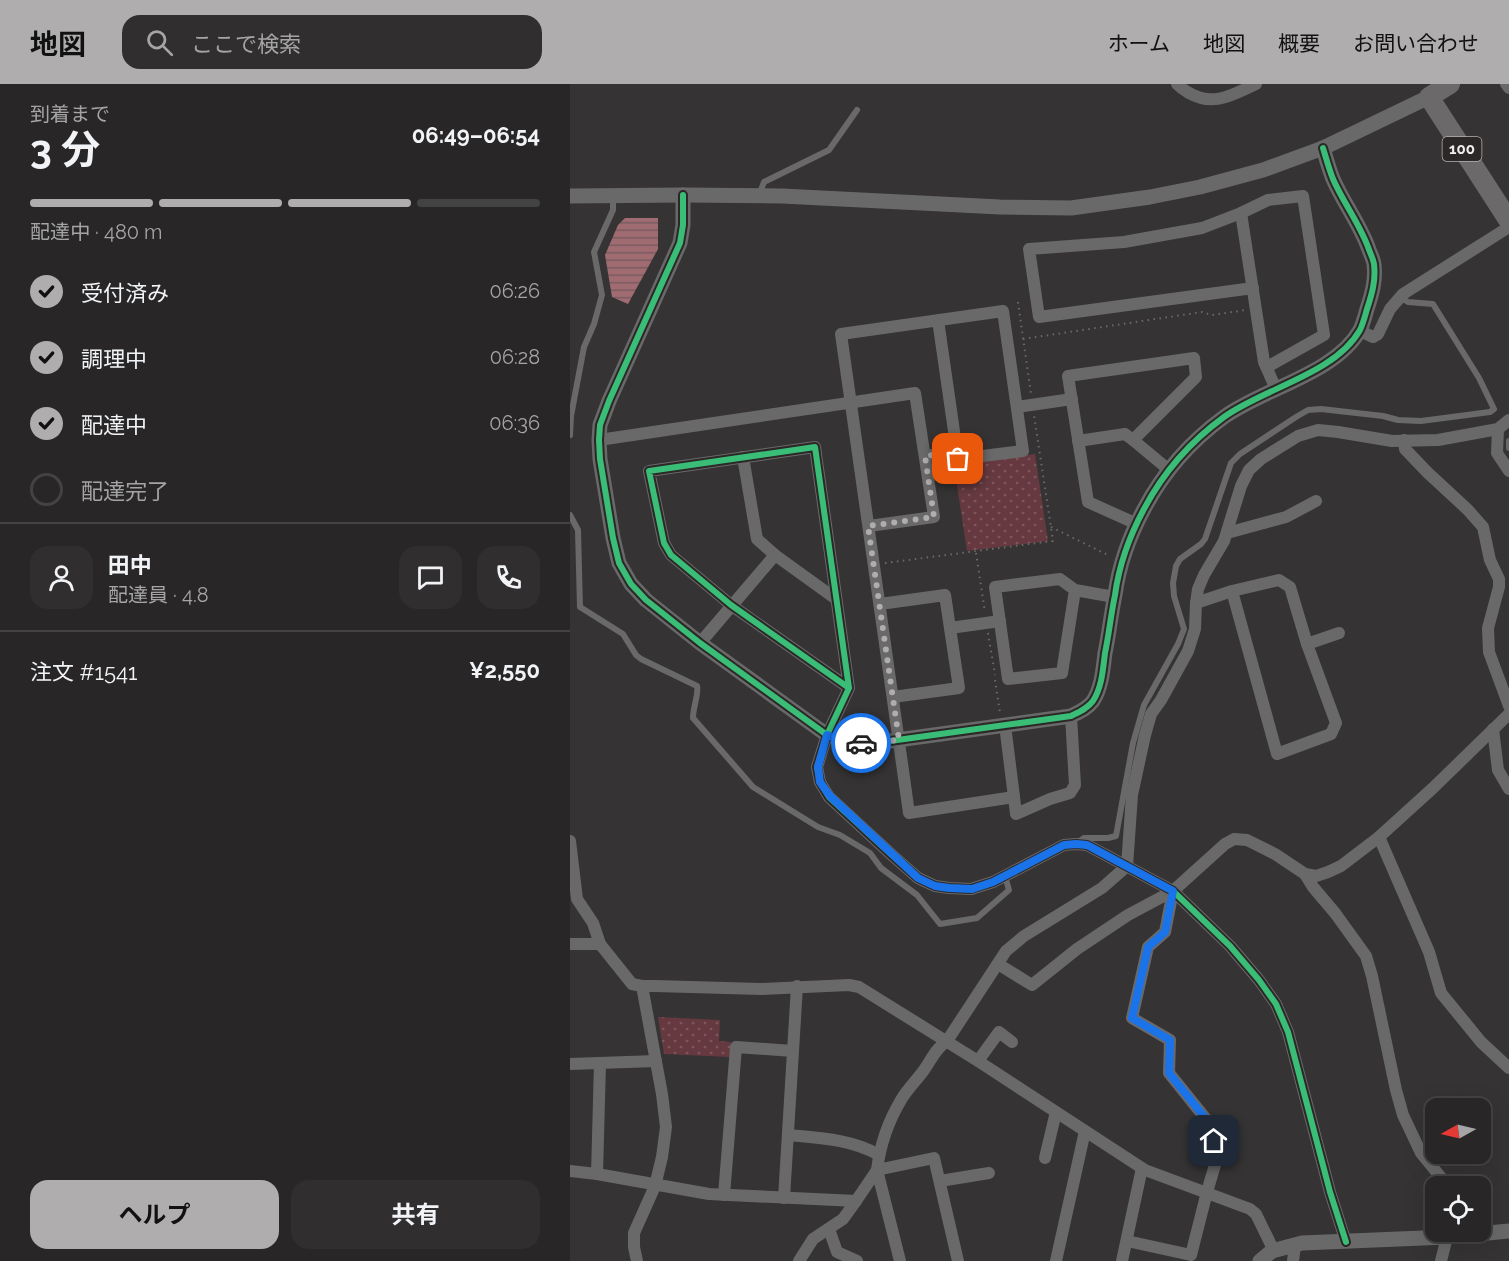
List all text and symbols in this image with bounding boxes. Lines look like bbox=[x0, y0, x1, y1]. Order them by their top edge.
search box bbox=[122, 15, 542, 69]
icon: search bbox=[143, 26, 176, 59]
text: 地図 bbox=[30, 28, 86, 61]
text: ここで検索 bbox=[191, 31, 301, 57]
text: ホーム bbox=[1108, 31, 1170, 56]
text: 地図 bbox=[1203, 31, 1245, 56]
text: 概要 bbox=[1278, 31, 1320, 56]
text: お問い合わせ bbox=[1353, 31, 1479, 56]
text: 到着まで bbox=[30, 102, 110, 126]
text: 06:49–06:54 bbox=[412, 122, 540, 148]
text: 3 分 bbox=[30, 126, 100, 172]
road number: 100 bbox=[1442, 137, 1482, 161]
text: 配達中 · 480 m bbox=[30, 220, 162, 244]
icon: check bbox=[30, 275, 63, 308]
text: 06:26 bbox=[489, 279, 540, 303]
text: 受付済み bbox=[81, 280, 169, 306]
icon: check bbox=[30, 341, 63, 374]
text: 06:28 bbox=[490, 345, 540, 369]
text: 調理中 bbox=[81, 346, 147, 372]
icon: check bbox=[30, 407, 63, 440]
text: 06:36 bbox=[489, 411, 540, 435]
text: 配達中 bbox=[81, 412, 147, 438]
pin bbox=[932, 433, 983, 484]
icon: bag bbox=[941, 442, 974, 475]
text: 配達完了 bbox=[81, 478, 169, 504]
button: person bbox=[30, 546, 93, 609]
button: chat bbox=[399, 546, 462, 609]
button: phone bbox=[477, 546, 540, 609]
text: 田中 bbox=[108, 552, 152, 578]
text: 配達員 · 4.8 bbox=[108, 583, 209, 607]
text: ¥2,550 bbox=[469, 657, 540, 683]
text: 注文 #1541 bbox=[30, 659, 137, 685]
courier bbox=[831, 713, 891, 773]
icon: car bbox=[845, 727, 878, 760]
north arrow bbox=[1425, 1098, 1491, 1164]
map controls bbox=[1425, 1098, 1491, 1242]
pin bbox=[1188, 1115, 1239, 1166]
icon: home bbox=[1197, 1124, 1230, 1157]
button: locate bbox=[1425, 1176, 1491, 1242]
button: ヘルプ bbox=[30, 1180, 279, 1249]
button: 共有 bbox=[291, 1180, 540, 1249]

